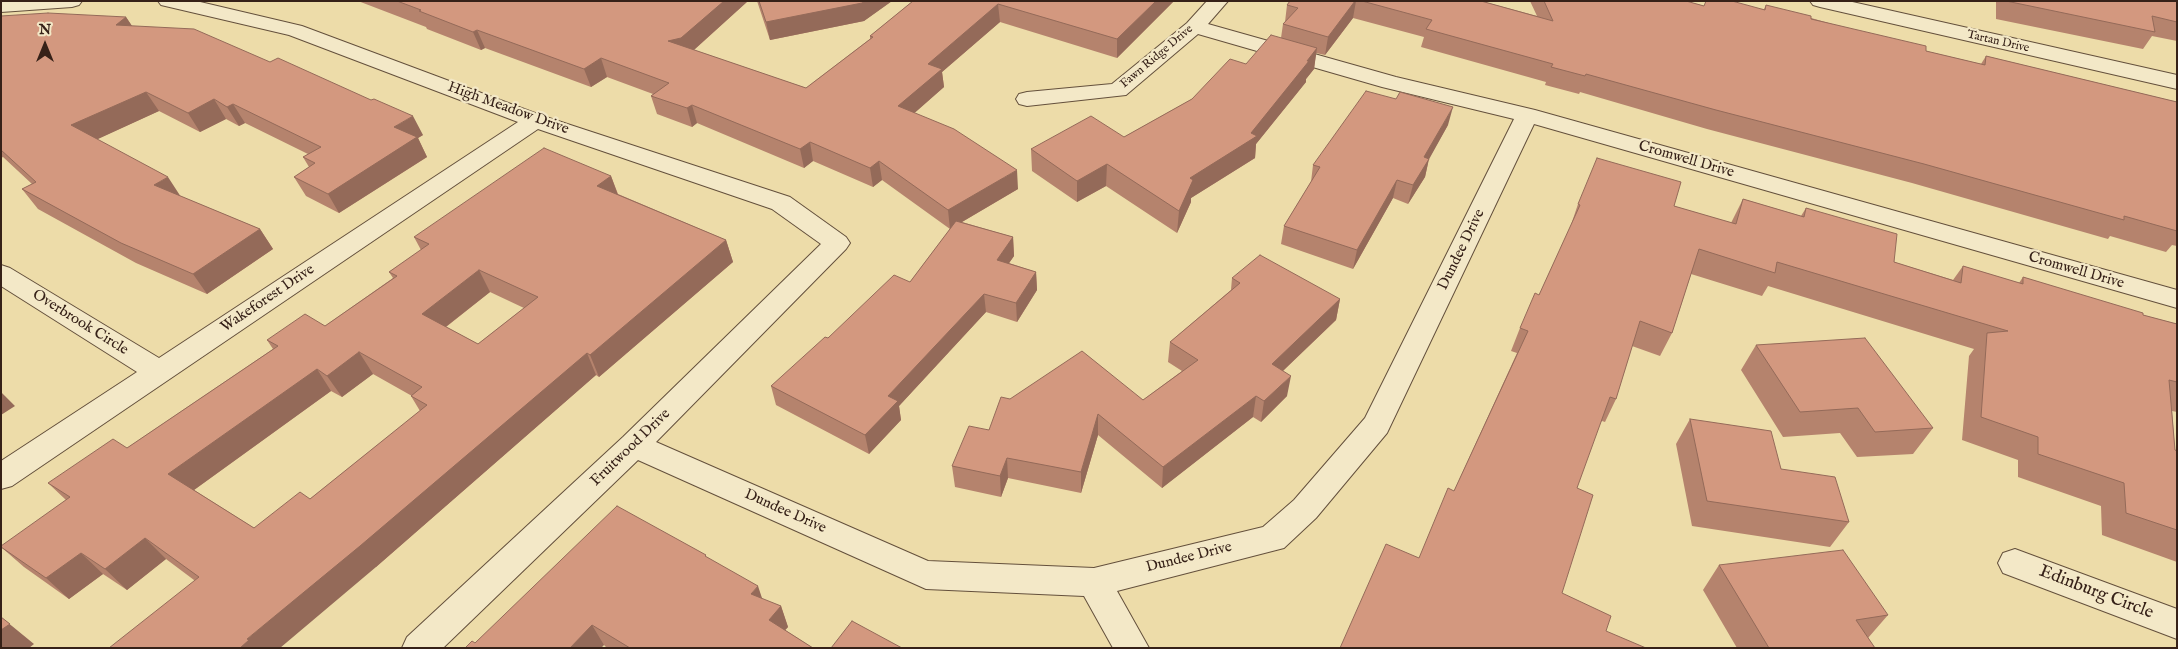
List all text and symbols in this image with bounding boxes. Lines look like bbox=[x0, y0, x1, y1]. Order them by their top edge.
north arrow bbox=[20, 20, 70, 70]
text: N bbox=[39, 21, 51, 39]
street label: Fawn Ridge Drive bbox=[1118, 22, 1196, 92]
street label: Tartan Drive bbox=[1965, 28, 2031, 56]
street label: High Meadow Drive bbox=[445, 79, 571, 139]
street label: Cromwell Drive bbox=[1636, 138, 1736, 182]
street label: Dundee Drive bbox=[1435, 207, 1489, 293]
street label: Cromwell Drive bbox=[2026, 249, 2126, 293]
street label: Wakeforest Drive bbox=[218, 261, 318, 337]
street label: Overbrook Circle bbox=[29, 286, 131, 360]
street label: Fruitwood Drive bbox=[587, 405, 675, 491]
street label: Dundee Drive bbox=[741, 486, 829, 538]
street label: Dundee Drive bbox=[1144, 539, 1234, 577]
street label: Edinburg Circle bbox=[2036, 561, 2156, 625]

